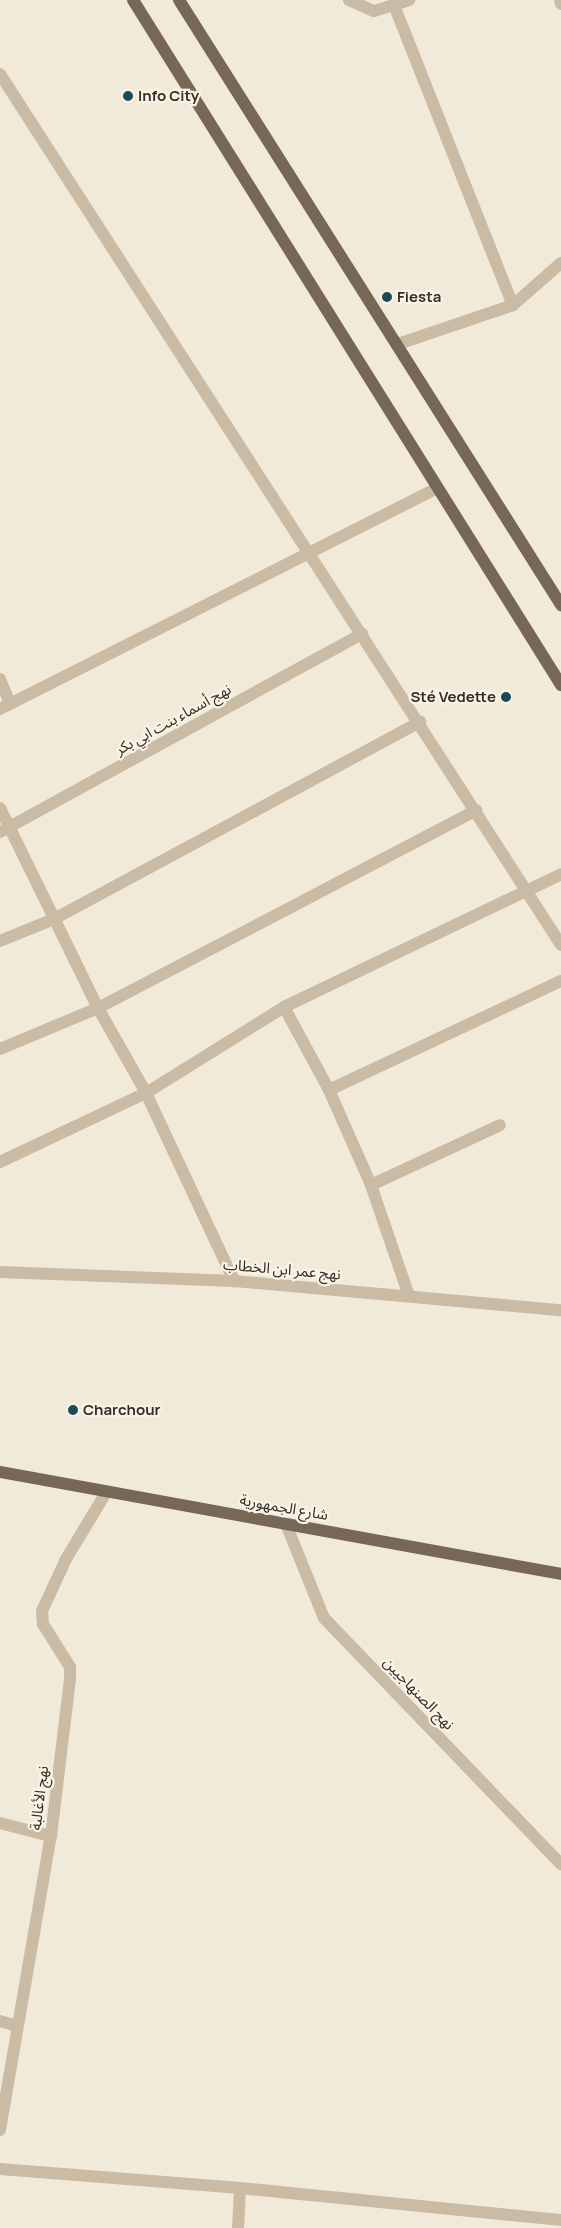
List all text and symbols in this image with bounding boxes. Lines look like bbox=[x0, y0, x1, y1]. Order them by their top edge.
place label: Info City bbox=[138, 87, 199, 105]
marker: Info City bbox=[122, 90, 134, 102]
place label: Fiesta bbox=[397, 288, 441, 306]
marker: Fiesta bbox=[381, 291, 393, 303]
street label: نهج أسماء بنت ابي بكر bbox=[112, 680, 234, 758]
place label: Sté Vedette bbox=[410, 688, 496, 706]
marker: Sté Vedette bbox=[500, 691, 512, 703]
street label: نهج عمر ابن الخطاب bbox=[222, 1255, 342, 1283]
place label: Charchour bbox=[83, 1401, 161, 1419]
marker: Charchour bbox=[67, 1404, 79, 1416]
street label: شارع الجمهورية bbox=[238, 1490, 330, 1524]
street label: نهج الصنهاجيين bbox=[380, 1653, 458, 1733]
street label: نهج الأغالبة bbox=[26, 1765, 52, 1831]

